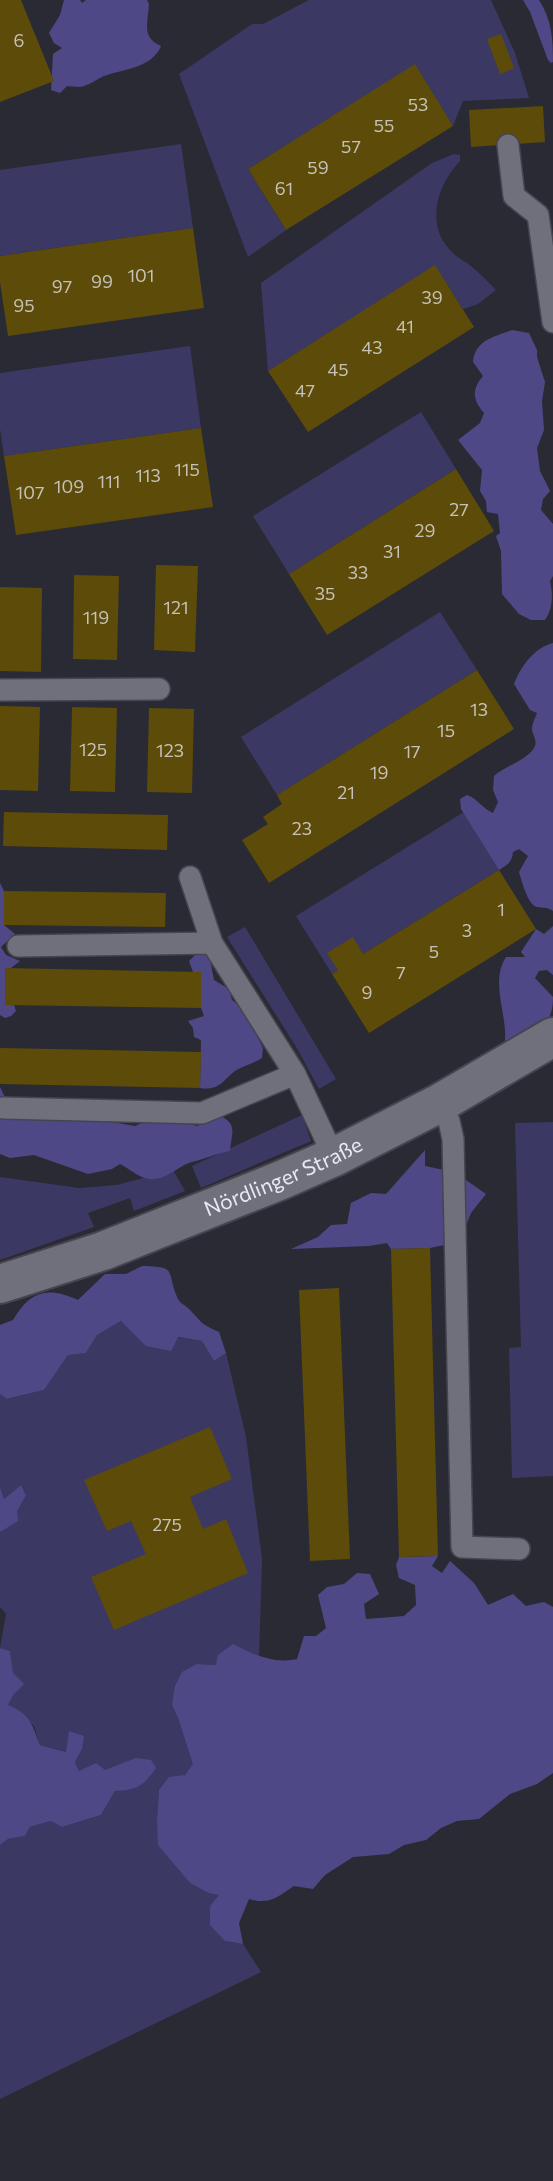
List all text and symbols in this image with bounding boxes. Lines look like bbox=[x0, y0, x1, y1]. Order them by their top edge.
house number: 6 bbox=[14, 29, 24, 51]
house number: 53 bbox=[408, 93, 428, 115]
house number: 55 bbox=[374, 114, 394, 136]
house number: 57 bbox=[341, 135, 361, 157]
house number: 59 bbox=[307, 156, 329, 178]
house number: 61 bbox=[275, 177, 293, 199]
house number: 101 bbox=[127, 264, 155, 286]
house number: 99 bbox=[91, 270, 113, 292]
house number: 97 bbox=[52, 275, 72, 297]
house number: 39 bbox=[421, 286, 443, 308]
house number: 95 bbox=[13, 294, 35, 316]
house number: 41 bbox=[396, 315, 414, 337]
house number: 43 bbox=[361, 336, 383, 358]
house number: 45 bbox=[327, 358, 349, 380]
house number: 47 bbox=[295, 379, 315, 401]
house number: 115 bbox=[174, 458, 200, 480]
house number: 113 bbox=[135, 464, 161, 486]
house number: 111 bbox=[97, 470, 121, 492]
house number: 109 bbox=[54, 475, 84, 497]
house number: 107 bbox=[16, 481, 44, 503]
house number: 27 bbox=[449, 498, 469, 520]
house number: 29 bbox=[415, 519, 435, 541]
house number: 31 bbox=[383, 540, 401, 562]
house number: 33 bbox=[348, 561, 368, 583]
house number: 35 bbox=[315, 582, 335, 604]
house number: 121 bbox=[163, 596, 189, 618]
house number: 119 bbox=[83, 606, 109, 628]
house number: 13 bbox=[470, 698, 488, 720]
house number: 15 bbox=[437, 719, 455, 741]
house number: 125 bbox=[79, 738, 107, 760]
house number: 123 bbox=[156, 739, 184, 761]
house number: 17 bbox=[403, 740, 421, 762]
house number: 19 bbox=[370, 761, 388, 783]
house number: 21 bbox=[337, 781, 355, 803]
house number: 23 bbox=[292, 817, 312, 839]
house number: 1 bbox=[497, 898, 505, 920]
house number: 3 bbox=[462, 919, 472, 941]
house number: 5 bbox=[429, 940, 439, 962]
house number: 7 bbox=[396, 961, 406, 983]
house number: 9 bbox=[362, 981, 372, 1003]
street label: Nördlinger Straße bbox=[200, 1131, 366, 1221]
house number: 275 bbox=[152, 1513, 182, 1535]

